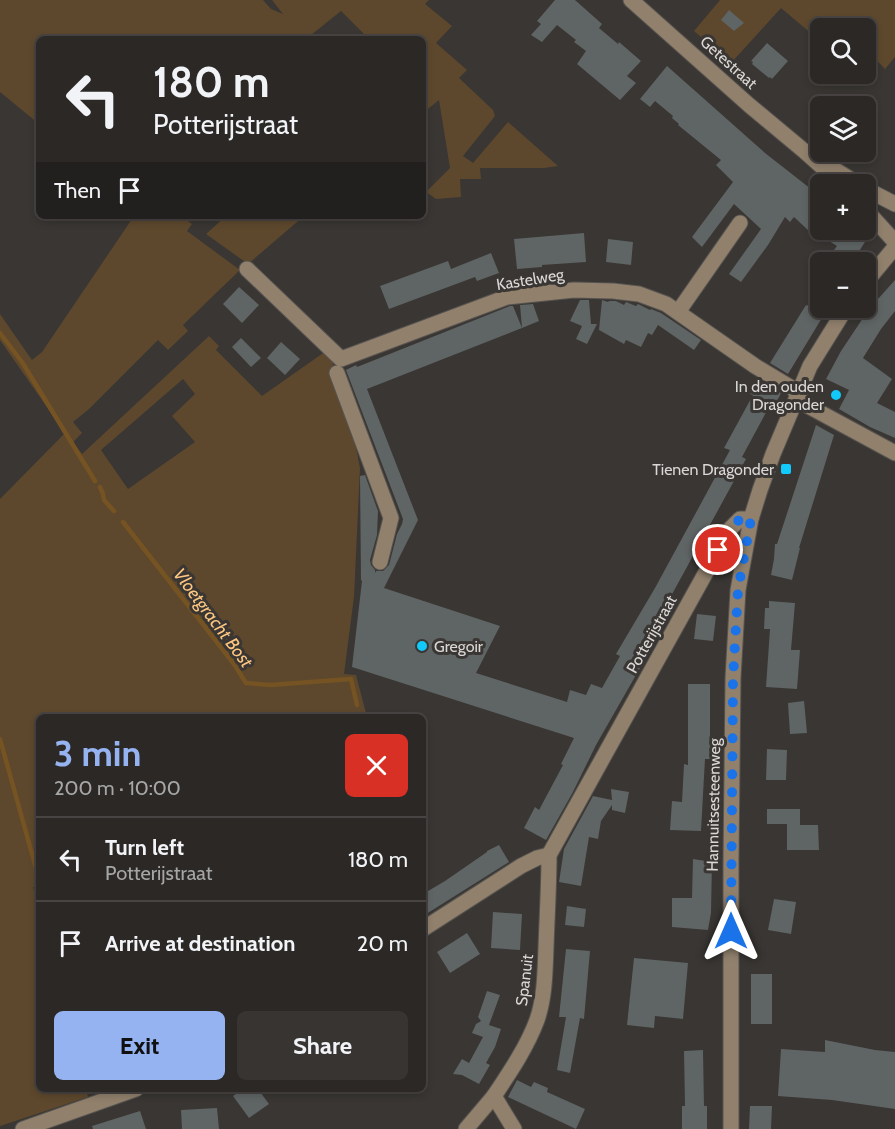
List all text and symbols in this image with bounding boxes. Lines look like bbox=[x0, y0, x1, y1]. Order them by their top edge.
map controls bbox=[810, 18, 876, 318]
button: search bbox=[810, 18, 876, 84]
street label: Getestraat bbox=[696, 32, 761, 93]
text: 180 m bbox=[153, 56, 269, 108]
icon: left bbox=[54, 60, 132, 138]
button: layers bbox=[810, 96, 876, 162]
text: Potterijstraat bbox=[153, 108, 298, 141]
icon: arrive bbox=[113, 174, 146, 207]
button: + bbox=[810, 174, 876, 240]
text: Then bbox=[54, 177, 101, 204]
button: − bbox=[810, 252, 876, 318]
street label: Kastelweg bbox=[495, 265, 566, 294]
place label: In den ouden Dragonder bbox=[735, 377, 825, 414]
marker: In den ouden Dragonder bbox=[829, 388, 843, 402]
place label: Tienen Dragonder bbox=[652, 460, 775, 479]
marker: Tienen Dragonder bbox=[779, 462, 793, 476]
pin bbox=[692, 524, 743, 575]
icon: arrive bbox=[701, 533, 734, 566]
water label: Vloetgracht Bost bbox=[169, 564, 258, 672]
street label: Potterijstraat bbox=[622, 592, 681, 676]
place label: Gregoir bbox=[434, 637, 484, 656]
marker: Gregoir bbox=[415, 639, 429, 653]
text: 3 min bbox=[54, 731, 141, 775]
button: close bbox=[345, 734, 408, 797]
street label: Hannuitsesteenweg bbox=[703, 737, 724, 872]
text: 200 m · 10:00 bbox=[54, 776, 181, 800]
text: Turn left bbox=[105, 834, 184, 861]
icon: left bbox=[54, 843, 87, 876]
text: 180 m bbox=[348, 846, 408, 873]
text: Potterijstraat bbox=[105, 861, 212, 885]
position arrow bbox=[699, 899, 763, 963]
icon: arrive bbox=[54, 927, 87, 960]
text: Arrive at destination bbox=[105, 930, 295, 957]
text: 20 m bbox=[357, 930, 408, 957]
street label: Spanuit bbox=[512, 953, 537, 1007]
button: Exit bbox=[54, 1011, 225, 1080]
button: Share bbox=[237, 1011, 408, 1080]

